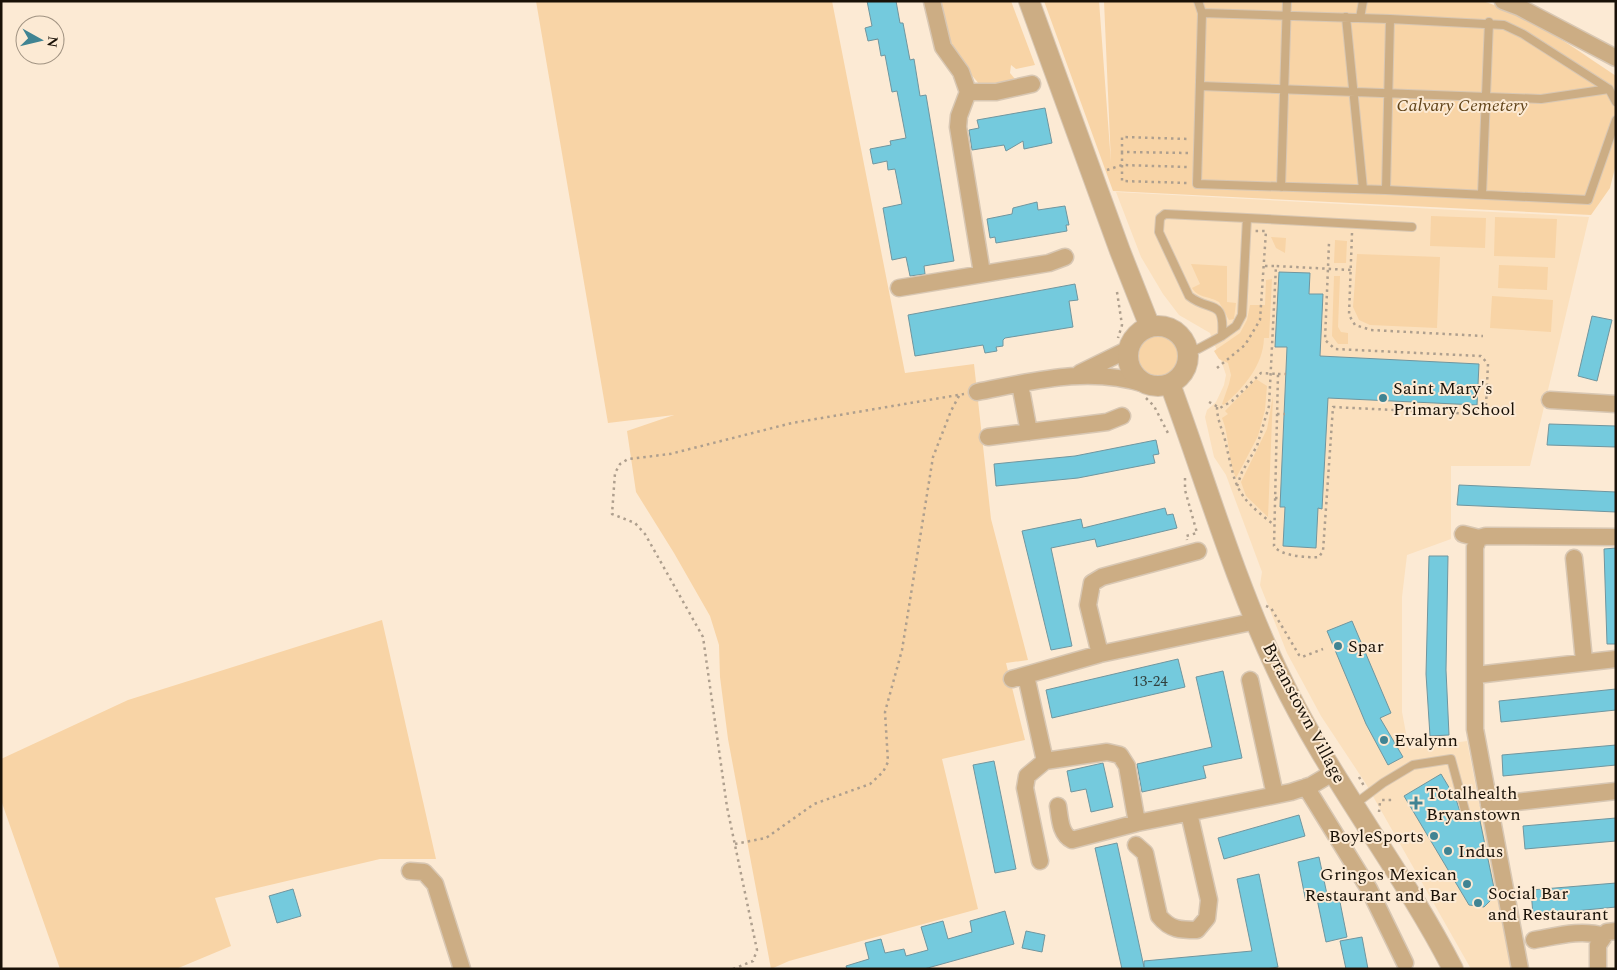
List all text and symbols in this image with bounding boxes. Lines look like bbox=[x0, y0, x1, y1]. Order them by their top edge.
north arrow bbox=[15, 15, 65, 65]
text: N bbox=[41, 35, 64, 49]
park label: Calvary Cemetery bbox=[1397, 92, 1527, 119]
place label: Saint Mary's Primary School bbox=[1393, 375, 1515, 423]
marker: Saint Mary's Primary School bbox=[1377, 392, 1389, 404]
place label: Spar bbox=[1348, 633, 1384, 660]
street label: Byranstown Village bbox=[1255, 638, 1353, 788]
marker: Spar bbox=[1332, 640, 1344, 652]
house number: 13-24 bbox=[1132, 670, 1168, 693]
place label: Evalynn bbox=[1394, 727, 1458, 754]
marker: Evalynn bbox=[1378, 734, 1390, 746]
place label: Totalhealth Bryanstown bbox=[1426, 780, 1521, 828]
marker: Totalhealth Bryanstown bbox=[1410, 797, 1422, 809]
place label: BoyleSports bbox=[1329, 823, 1424, 850]
marker: BoyleSports bbox=[1428, 830, 1440, 842]
place label: Indus bbox=[1458, 838, 1503, 865]
marker: Indus bbox=[1442, 845, 1454, 857]
place label: Gringos Mexican Restaurant and Bar bbox=[1304, 861, 1457, 909]
marker: Gringos Mexican Restaurant and Bar bbox=[1461, 878, 1473, 890]
place label: Social Bar and Restaurant bbox=[1488, 880, 1608, 928]
marker: Social Bar and Restaurant bbox=[1472, 897, 1484, 909]

